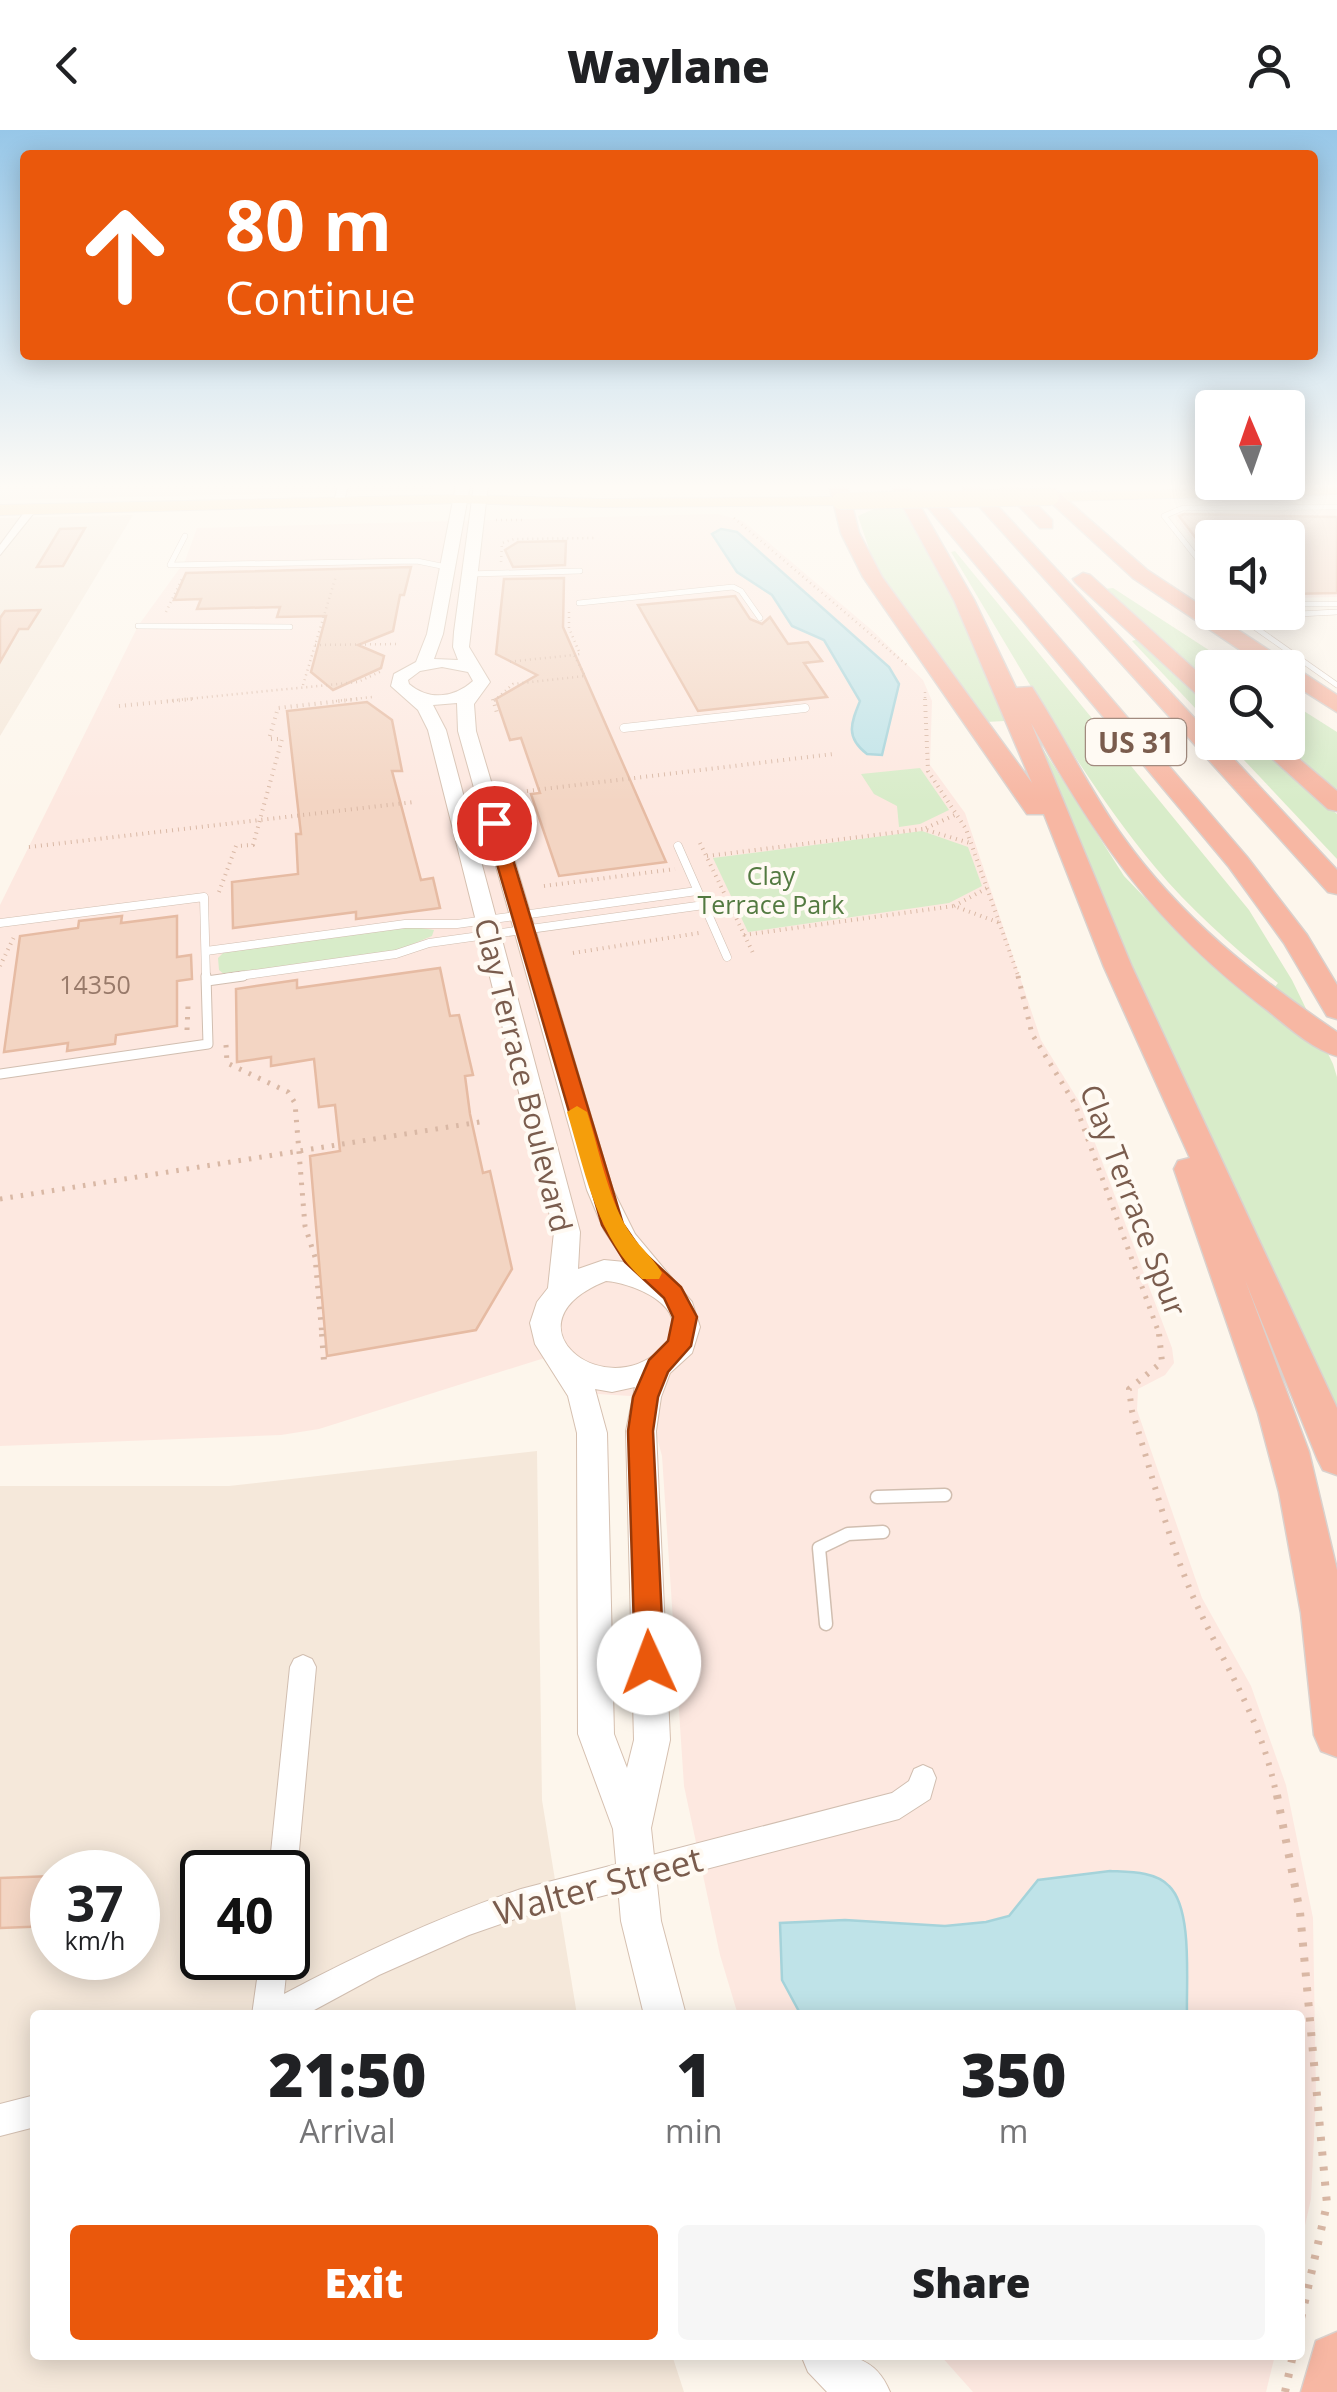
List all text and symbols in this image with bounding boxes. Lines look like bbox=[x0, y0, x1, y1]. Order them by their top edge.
text: Waylane bbox=[567, 35, 770, 96]
icon: back bbox=[40, 38, 95, 93]
icon: person bbox=[1242, 38, 1297, 93]
text: 80 m bbox=[225, 176, 392, 272]
icon: ahead bbox=[60, 190, 190, 320]
text: Continue bbox=[225, 267, 416, 328]
north arrow bbox=[1195, 390, 1305, 500]
map controls bbox=[1195, 390, 1305, 760]
button: sound bbox=[1195, 520, 1305, 630]
button: search bbox=[1195, 650, 1305, 760]
road number: US 31 bbox=[1086, 719, 1186, 765]
pin bbox=[452, 781, 537, 866]
icon: arrive bbox=[467, 796, 522, 851]
park label: Clay Terrace Park bbox=[698, 858, 844, 921]
street label: Clay Terrace Boulevard bbox=[465, 914, 583, 1236]
house number: 14350 bbox=[59, 967, 131, 1001]
street label: Clay Terrace Spur bbox=[1071, 1078, 1197, 1322]
position arrow bbox=[597, 1611, 701, 1715]
street label: Walter Street bbox=[489, 1835, 707, 1935]
speed limit sign: 40 bbox=[180, 1850, 310, 1980]
text: 37 bbox=[66, 1869, 124, 1937]
text: km/h bbox=[65, 1923, 125, 1957]
text: 21:50 bbox=[269, 2033, 427, 2115]
text: 1 bbox=[676, 2033, 711, 2115]
text: 350 bbox=[961, 2033, 1066, 2115]
text: Arrival bbox=[299, 2109, 396, 2152]
text: min bbox=[665, 2109, 722, 2152]
text: m bbox=[999, 2109, 1028, 2152]
button: Exit bbox=[70, 2225, 658, 2340]
button: Share bbox=[678, 2225, 1265, 2340]

